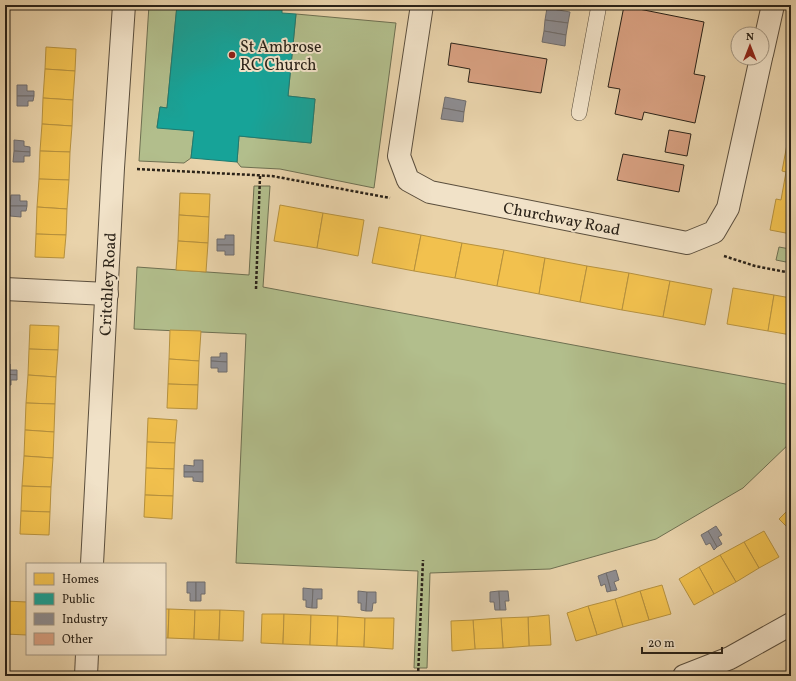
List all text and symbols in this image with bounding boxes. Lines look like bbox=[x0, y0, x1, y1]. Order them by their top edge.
north arrow bbox=[730, 26, 770, 66]
text: N bbox=[746, 30, 754, 45]
place label: St Ambrose RC Church bbox=[240, 37, 321, 77]
marker: St Ambrose RC Church bbox=[227, 50, 237, 60]
street label: Churchway Road bbox=[501, 198, 622, 242]
street label: Critchley Road bbox=[95, 232, 123, 336]
legend bbox=[26, 563, 166, 655]
text: Homes bbox=[62, 572, 99, 588]
text: Public bbox=[62, 592, 95, 608]
text: Industry bbox=[62, 612, 108, 628]
scale bar bbox=[642, 629, 722, 655]
text: Other bbox=[62, 632, 93, 648]
text: 20 m bbox=[648, 636, 675, 652]

